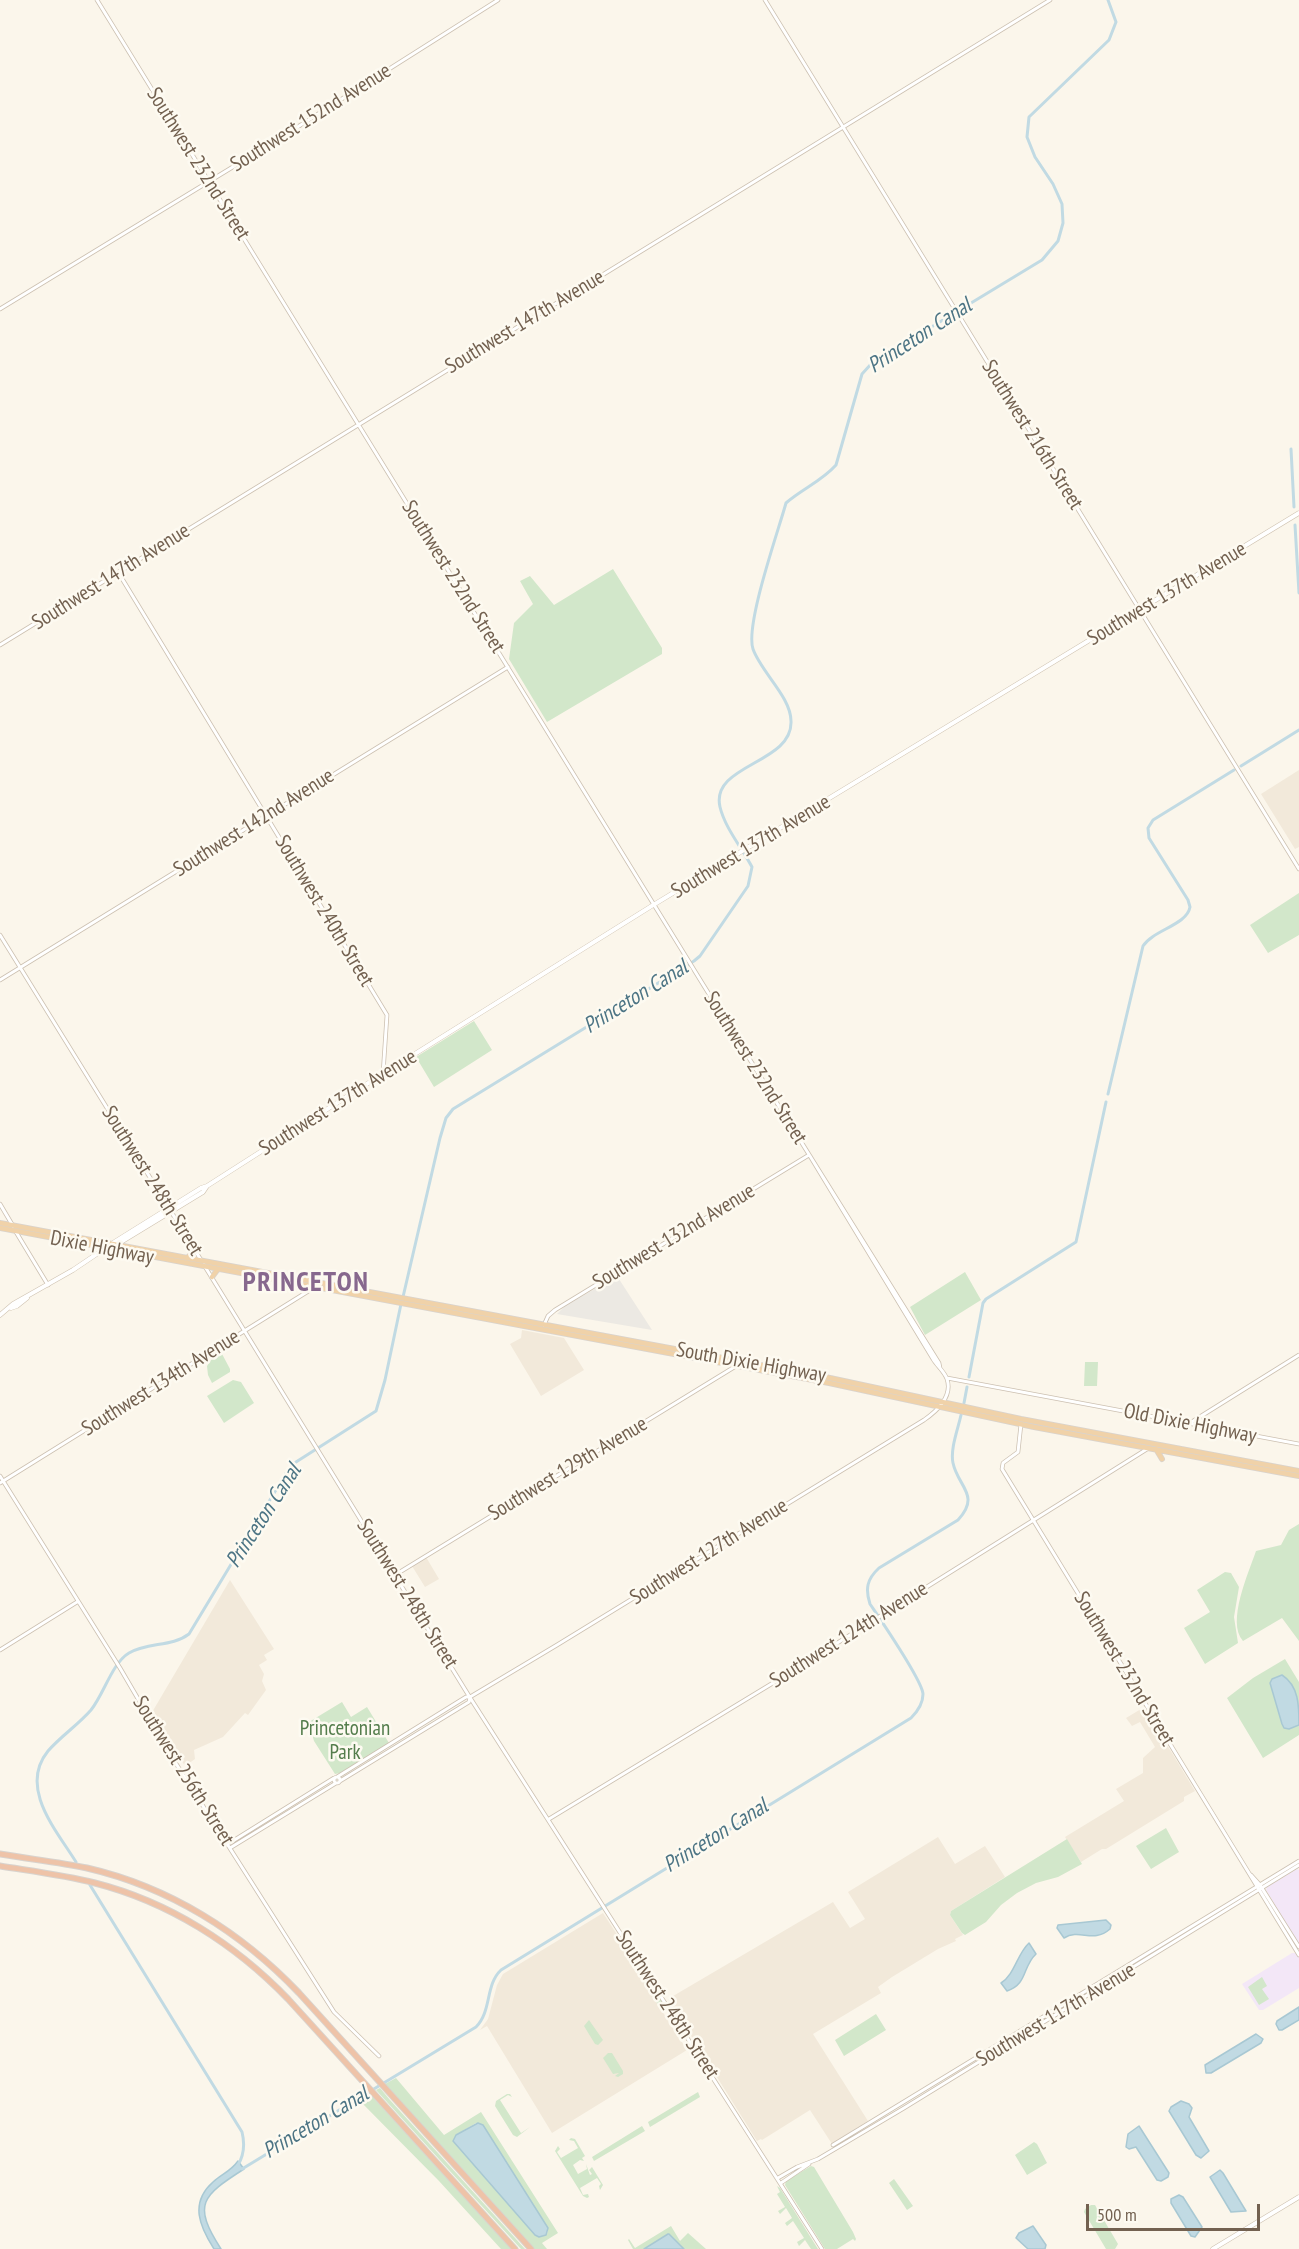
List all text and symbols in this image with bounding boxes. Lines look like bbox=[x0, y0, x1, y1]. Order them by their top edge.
street label: Southwest 152nd Avenue bbox=[226, 58, 396, 178]
street label: Southwest 232nd Street bbox=[141, 83, 255, 245]
street label: Southwest 147th Avenue bbox=[441, 265, 609, 379]
water label: Princeton Canal bbox=[863, 293, 977, 379]
street label: Southwest 216th Street bbox=[976, 356, 1088, 514]
street label: Southwest 232nd Street bbox=[396, 496, 510, 658]
street label: Southwest 147th Avenue bbox=[28, 518, 194, 636]
street label: Southwest 137th Avenue bbox=[1083, 537, 1251, 651]
street label: Southwest 142nd Avenue bbox=[169, 763, 339, 883]
street label: Southwest 137th Avenue bbox=[667, 790, 835, 904]
street label: Southwest 240th Street bbox=[269, 831, 379, 991]
water label: Princeton Canal bbox=[579, 954, 693, 1040]
street label: Southwest 232nd Street bbox=[698, 987, 812, 1149]
street label: Southwest 137th Avenue bbox=[255, 1044, 421, 1162]
street label: Southwest 248th Street bbox=[96, 1102, 208, 1260]
street label: Southwest 132nd Avenue bbox=[588, 1179, 760, 1295]
street label: Dixie Highway bbox=[48, 1226, 156, 1270]
district label: PRINCETON bbox=[243, 1267, 369, 1299]
street label: Southwest 134th Avenue bbox=[77, 1324, 245, 1442]
street label: South Dixie Highway bbox=[674, 1337, 828, 1389]
street label: Old Dixie Highway bbox=[1121, 1399, 1259, 1449]
street label: Southwest 129th Avenue bbox=[484, 1412, 652, 1526]
water label: Princeton Canal bbox=[221, 1459, 307, 1573]
street label: Southwest 127th Avenue bbox=[626, 1493, 792, 1611]
street label: Southwest 248th Street bbox=[351, 1515, 463, 1673]
street label: Southwest 124th Avenue bbox=[765, 1576, 933, 1694]
street label: Southwest 232nd Street bbox=[1068, 1588, 1180, 1750]
street label: Southwest 256th Street bbox=[127, 1692, 239, 1850]
park label: Princetonian Park bbox=[300, 1716, 390, 1766]
water label: Princeton Canal bbox=[659, 1793, 773, 1879]
street label: Southwest 248th Street bbox=[610, 1926, 724, 2084]
street label: Southwest 117th Avenue bbox=[972, 1958, 1140, 2072]
water label: Princeton Canal bbox=[259, 2081, 373, 2165]
scale bar bbox=[1089, 2192, 1263, 2230]
text: 500 m bbox=[1097, 2203, 1137, 2226]

